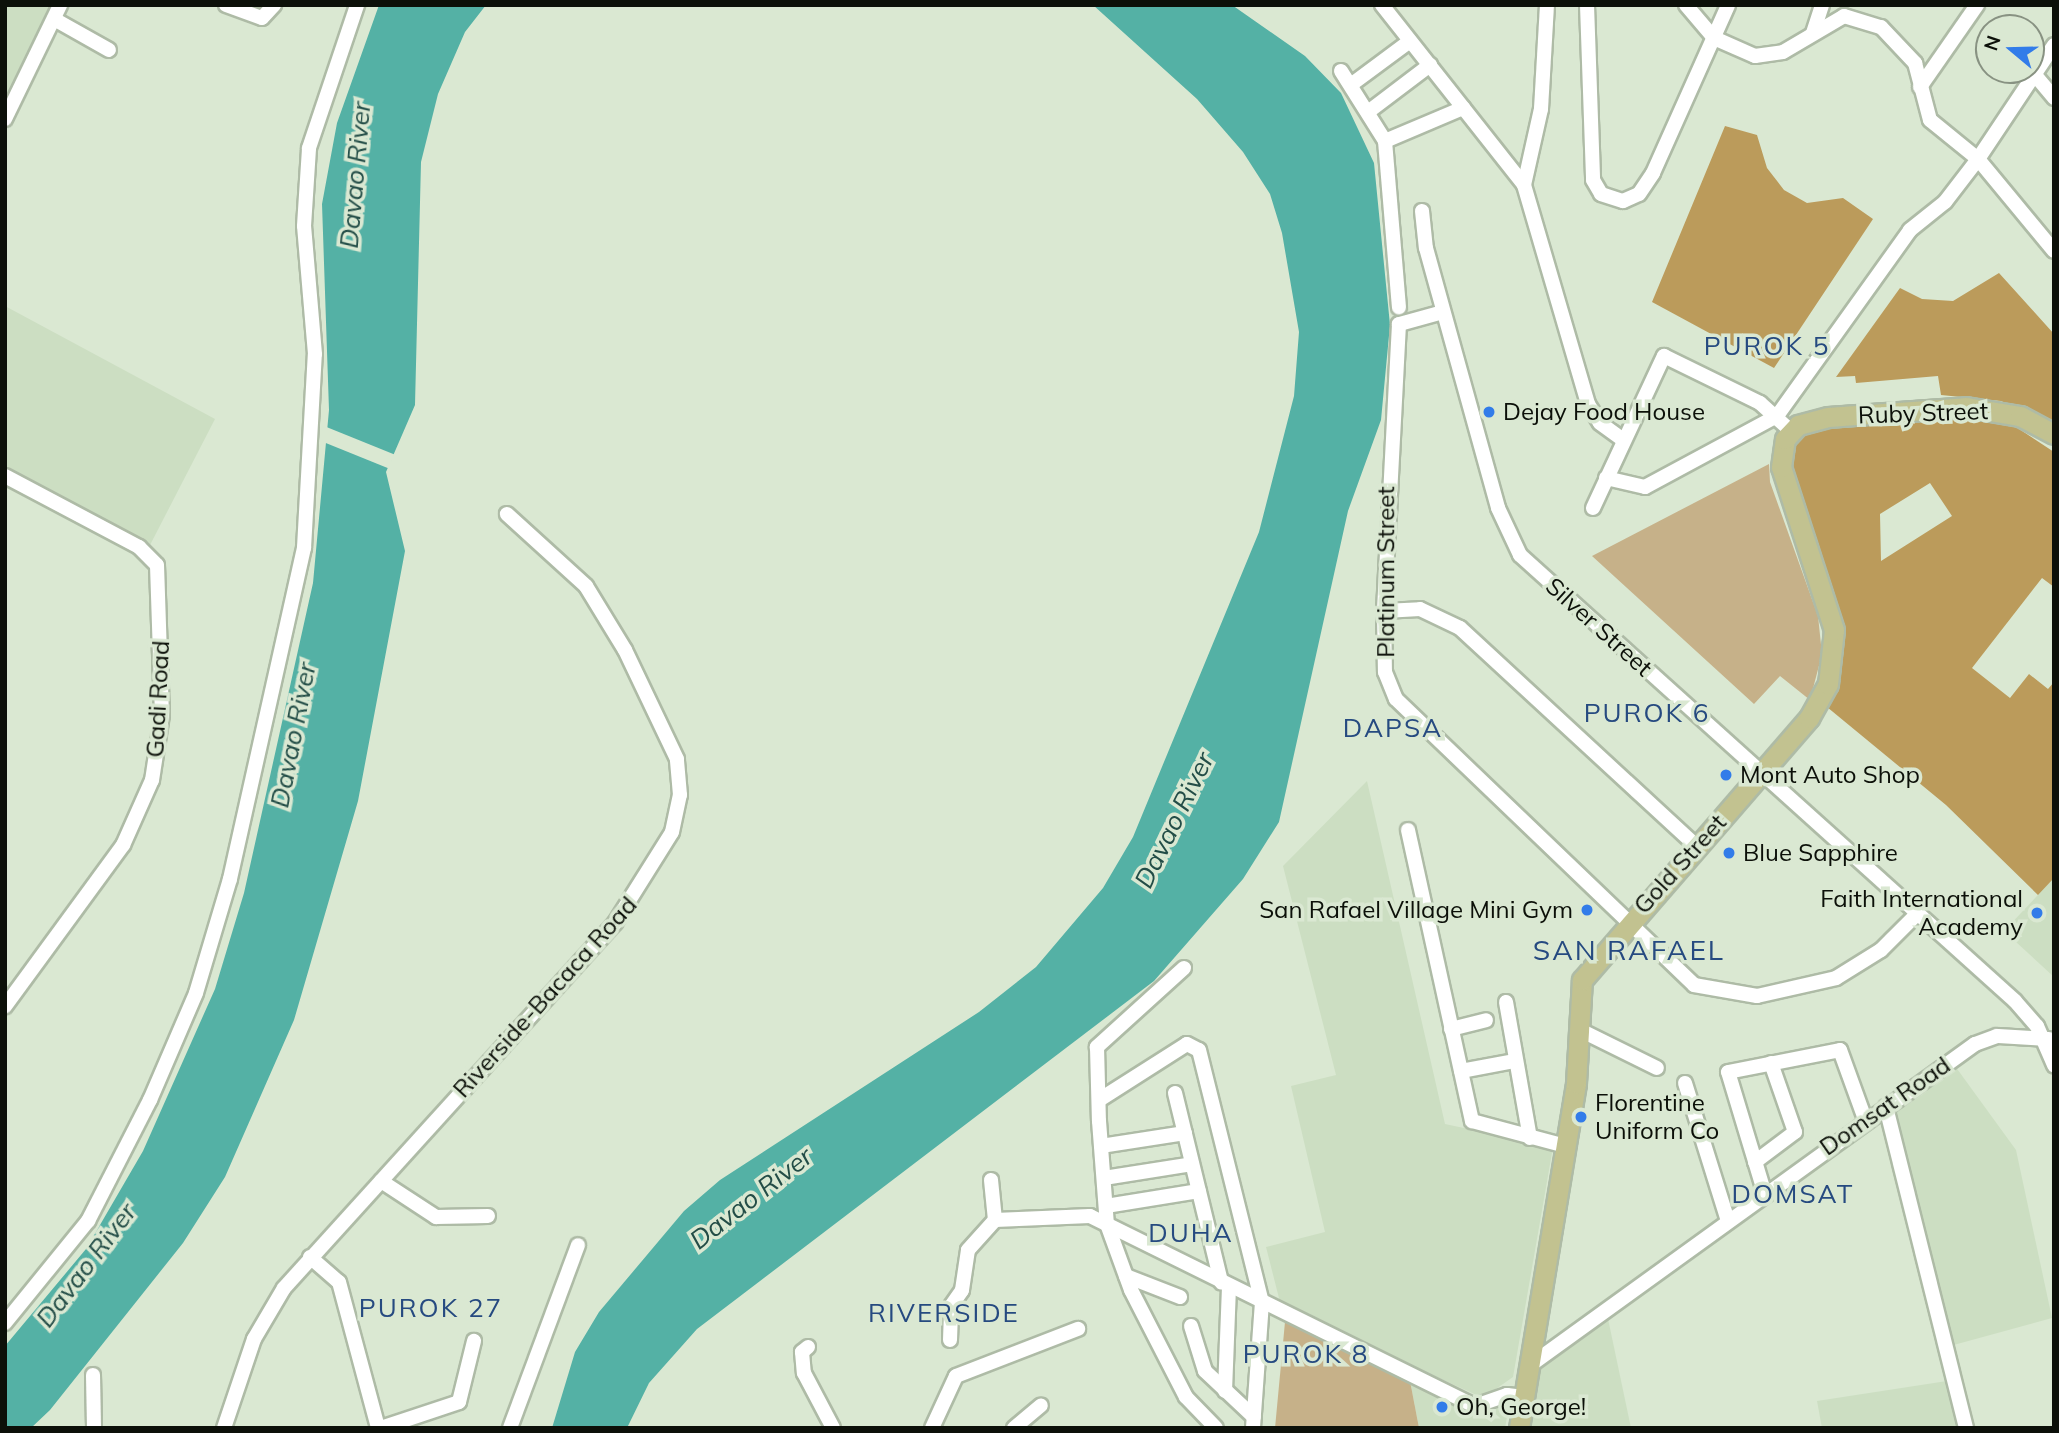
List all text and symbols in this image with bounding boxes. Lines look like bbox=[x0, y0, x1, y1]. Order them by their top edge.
north arrow bbox=[1975, 14, 2045, 84]
text: N bbox=[1978, 32, 2006, 54]
water label: Davao River bbox=[333, 100, 377, 250]
district label: PUROK 5 bbox=[1705, 330, 1829, 362]
street label: Ruby Street bbox=[1858, 396, 1988, 430]
place label: Dejay Food House bbox=[1503, 398, 1705, 426]
marker: Dejay Food House bbox=[1481, 404, 1497, 420]
street label: Platinum Street bbox=[1372, 486, 1400, 658]
street label: Silver Street bbox=[1540, 572, 1658, 682]
street label: Gadi Road bbox=[141, 640, 175, 758]
water label: Davao River bbox=[264, 660, 322, 810]
district label: PUROK 6 bbox=[1585, 697, 1709, 729]
district label: DAPSA bbox=[1343, 712, 1443, 744]
water label: Davao River bbox=[1128, 747, 1220, 893]
place label: Mont Auto Shop bbox=[1740, 761, 1920, 789]
marker: Mont Auto Shop bbox=[1718, 767, 1734, 783]
street label: Gold Street bbox=[1628, 808, 1732, 920]
place label: Blue Sapphire bbox=[1743, 839, 1898, 867]
marker: Blue Sapphire bbox=[1721, 845, 1737, 861]
place label: Faith International Academy bbox=[1820, 885, 2023, 941]
street label: Riverside-Bacaca Road bbox=[447, 891, 643, 1103]
place label: San Rafael Village Mini Gym bbox=[1259, 896, 1573, 924]
marker: San Rafael Village Mini Gym bbox=[1579, 902, 1595, 918]
marker: Faith International Academy bbox=[2029, 905, 2045, 921]
district label: SAN RAFAEL bbox=[1534, 933, 1724, 967]
street label: Domsat Road bbox=[1814, 1050, 1956, 1162]
place label: Florentine Uniform Co bbox=[1595, 1089, 1719, 1145]
marker: Florentine Uniform Co bbox=[1573, 1109, 1589, 1125]
water label: Davao River bbox=[683, 1140, 819, 1256]
district label: DOMSAT bbox=[1732, 1178, 1854, 1210]
water label: Davao River bbox=[29, 1197, 143, 1333]
district label: DUHA bbox=[1149, 1217, 1233, 1249]
district label: PUROK 27 bbox=[360, 1292, 502, 1324]
district label: RIVERSIDE bbox=[869, 1297, 1019, 1329]
district label: PUROK 8 bbox=[1244, 1338, 1368, 1370]
place label: Oh, George! bbox=[1456, 1393, 1586, 1421]
marker: Oh, George! bbox=[1434, 1399, 1450, 1415]

